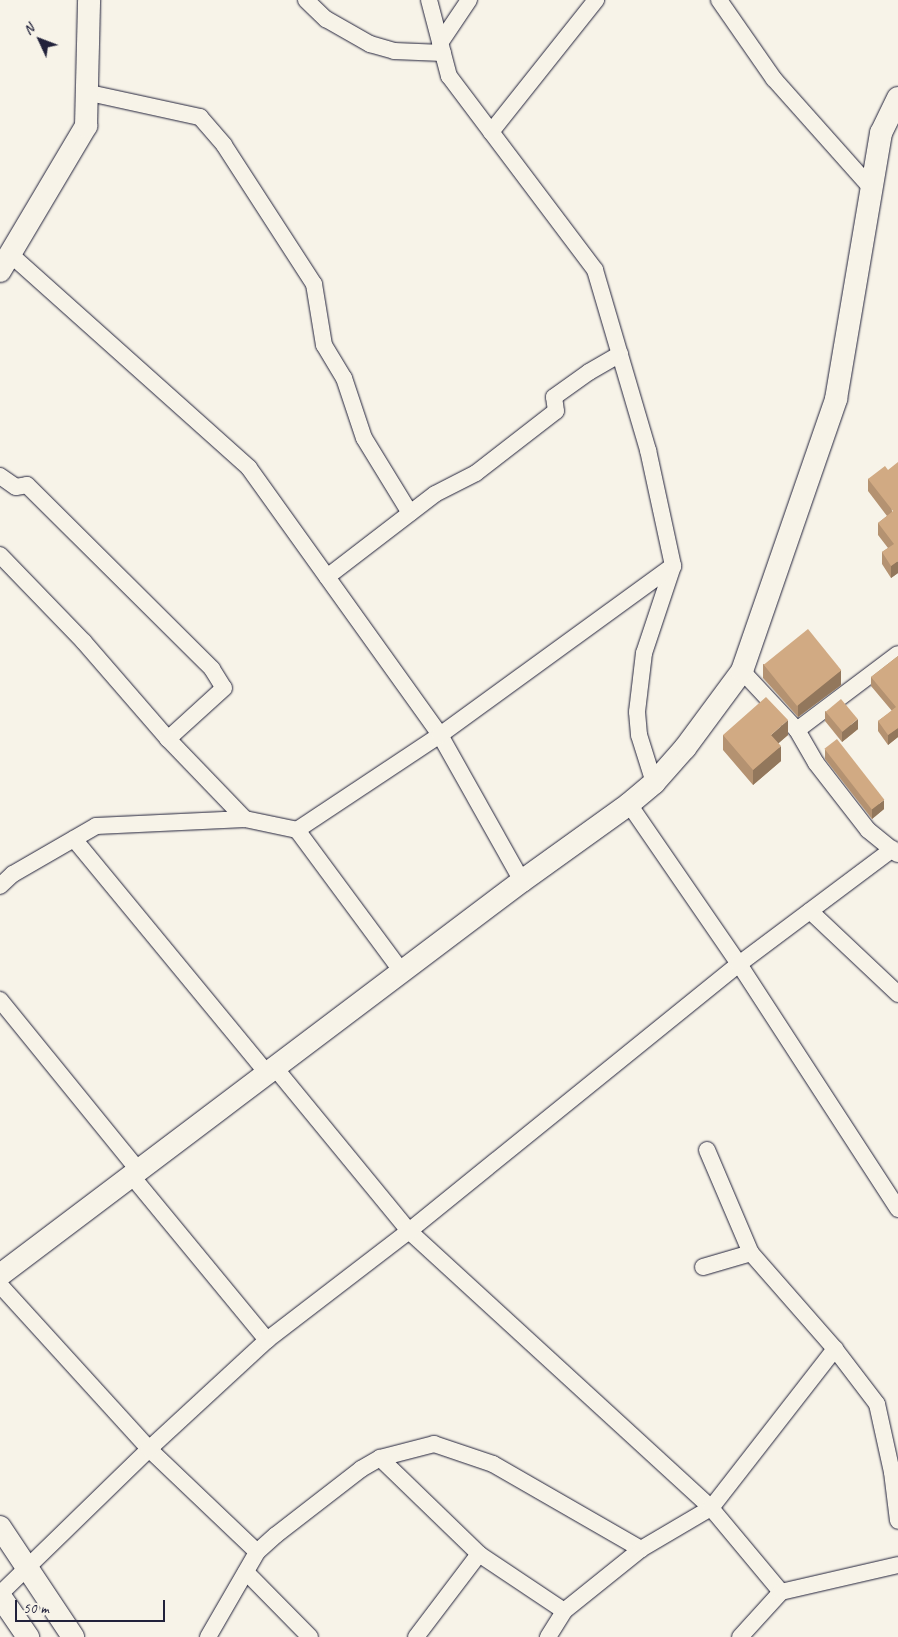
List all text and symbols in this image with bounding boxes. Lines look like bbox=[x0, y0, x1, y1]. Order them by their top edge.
north arrow bbox=[15, 15, 65, 65]
text: N bbox=[19, 20, 38, 38]
scale bar bbox=[18, 1590, 168, 1622]
text: 50 m bbox=[23, 1599, 49, 1618]

